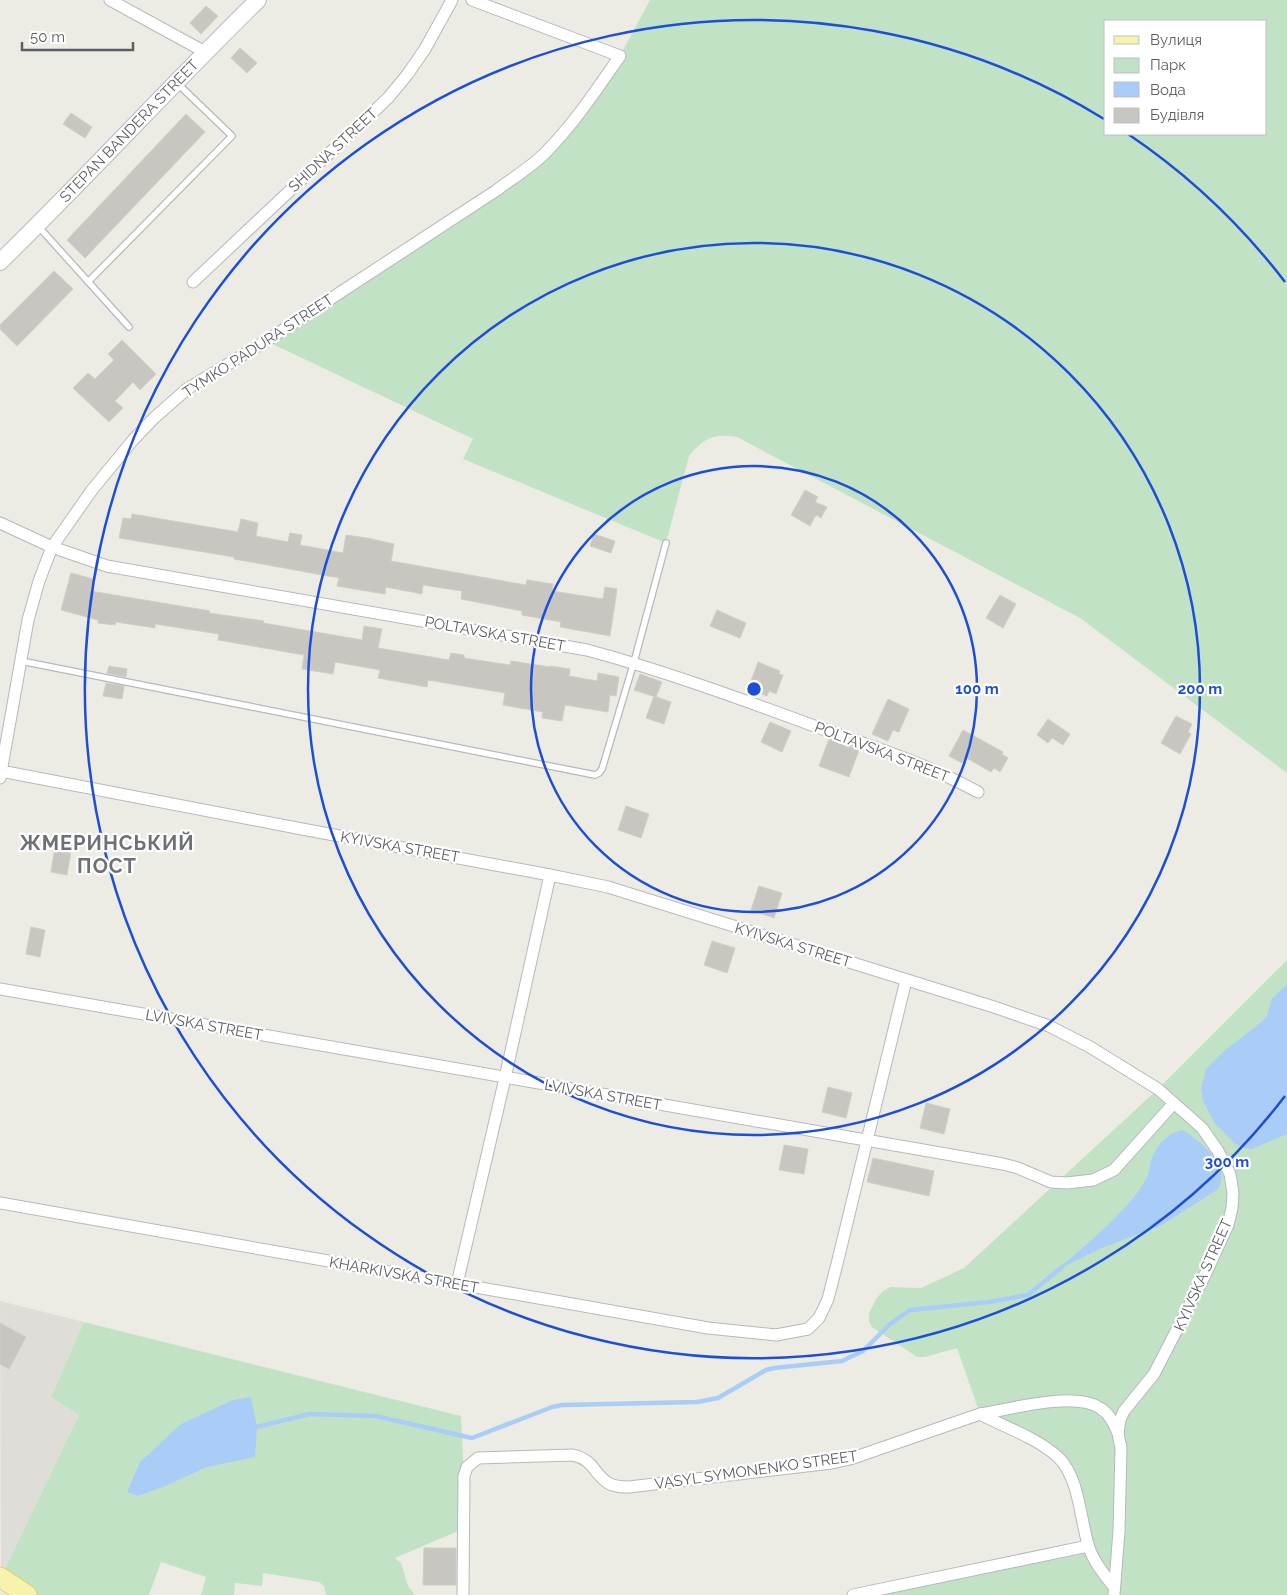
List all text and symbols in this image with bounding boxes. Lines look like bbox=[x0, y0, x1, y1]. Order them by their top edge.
scale bar bbox=[22, 20, 134, 52]
legend bbox=[1104, 20, 1267, 135]
text: 50 m bbox=[30, 28, 65, 46]
text: Вулиця bbox=[1150, 31, 1202, 49]
street label: STEPAN BANDERA STREET bbox=[56, 56, 202, 206]
text: Парк bbox=[1150, 56, 1186, 74]
text: Вода bbox=[1150, 81, 1186, 99]
street label: SHIDNA STREET bbox=[285, 104, 381, 196]
text: Будівля bbox=[1150, 106, 1204, 124]
street label: TYMKO PADURA STREET bbox=[179, 291, 337, 401]
street label: POLTAVSKA STREET bbox=[423, 613, 567, 655]
centre of rings bbox=[745, 680, 763, 698]
text: 100 m bbox=[955, 680, 999, 698]
text: 200 m bbox=[1178, 680, 1222, 698]
street label: POLTAVSKA STREET bbox=[812, 718, 952, 786]
street label: KYIVSKA STREET bbox=[339, 828, 461, 866]
district label: ЖМЕРИНСЬКИЙ ПОСТ bbox=[19, 831, 195, 878]
street label: KYIVSKA STREET bbox=[733, 919, 853, 971]
street label: LVIVSKA STREET bbox=[144, 1006, 264, 1044]
street label: LVIVSKA STREET bbox=[543, 1076, 663, 1114]
text: 300 m bbox=[1205, 1153, 1249, 1171]
street label: KYIVSKA STREET bbox=[1170, 1216, 1236, 1334]
street label: KHARKIVSKA STREET bbox=[328, 1253, 480, 1297]
street label: VASYL SYMONENKO STREET bbox=[653, 1447, 859, 1493]

